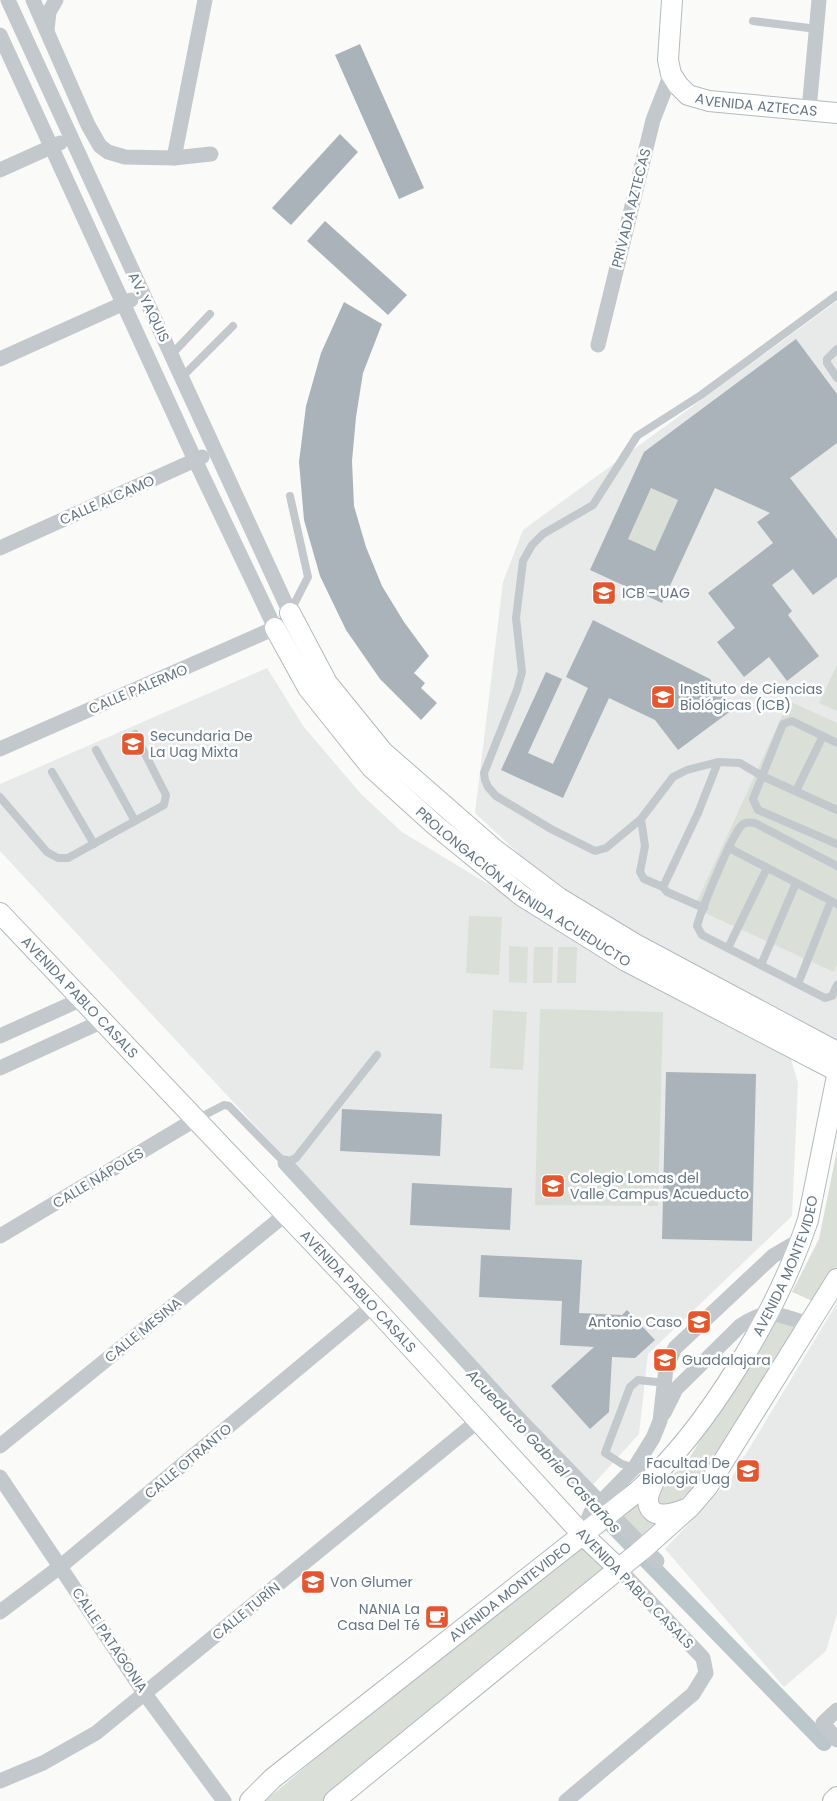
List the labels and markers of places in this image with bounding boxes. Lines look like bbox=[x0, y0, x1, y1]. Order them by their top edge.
school or university icon: ICB - UAG bbox=[591, 580, 617, 606]
place label: ICB - UAG bbox=[622, 583, 690, 603]
place label: Instituto de Ciencias Biológicas (ICB) bbox=[680, 679, 823, 715]
school or university icon: Instituto de Ciencias Biológicas (ICB) bbox=[650, 684, 676, 710]
place label: Secundaria De La Uag Mixta bbox=[150, 726, 253, 762]
school or university icon: Secundaria De La Uag Mixta bbox=[120, 731, 146, 757]
place label: Colegio Lomas del Valle Campus Acueducto bbox=[570, 1168, 749, 1204]
school or university icon: Colegio Lomas del Valle Campus Acueducto bbox=[540, 1173, 566, 1199]
school or university icon: Antonio Caso bbox=[686, 1309, 712, 1335]
place label: Antonio Caso bbox=[588, 1312, 682, 1332]
school or university icon: Guadalajara bbox=[652, 1347, 678, 1373]
place label: Guadalajara bbox=[682, 1350, 771, 1370]
place label: Facultad De Biologia Uag bbox=[642, 1453, 730, 1489]
school or university icon: Facultad De Biologia Uag bbox=[735, 1458, 761, 1484]
school or university icon: Von Glumer bbox=[300, 1569, 326, 1595]
place label: Von Glumer bbox=[330, 1572, 413, 1592]
place label: NANIA La Casa Del Té bbox=[337, 1599, 420, 1635]
cafe icon: NANIA La Casa Del Té bbox=[424, 1604, 450, 1630]

